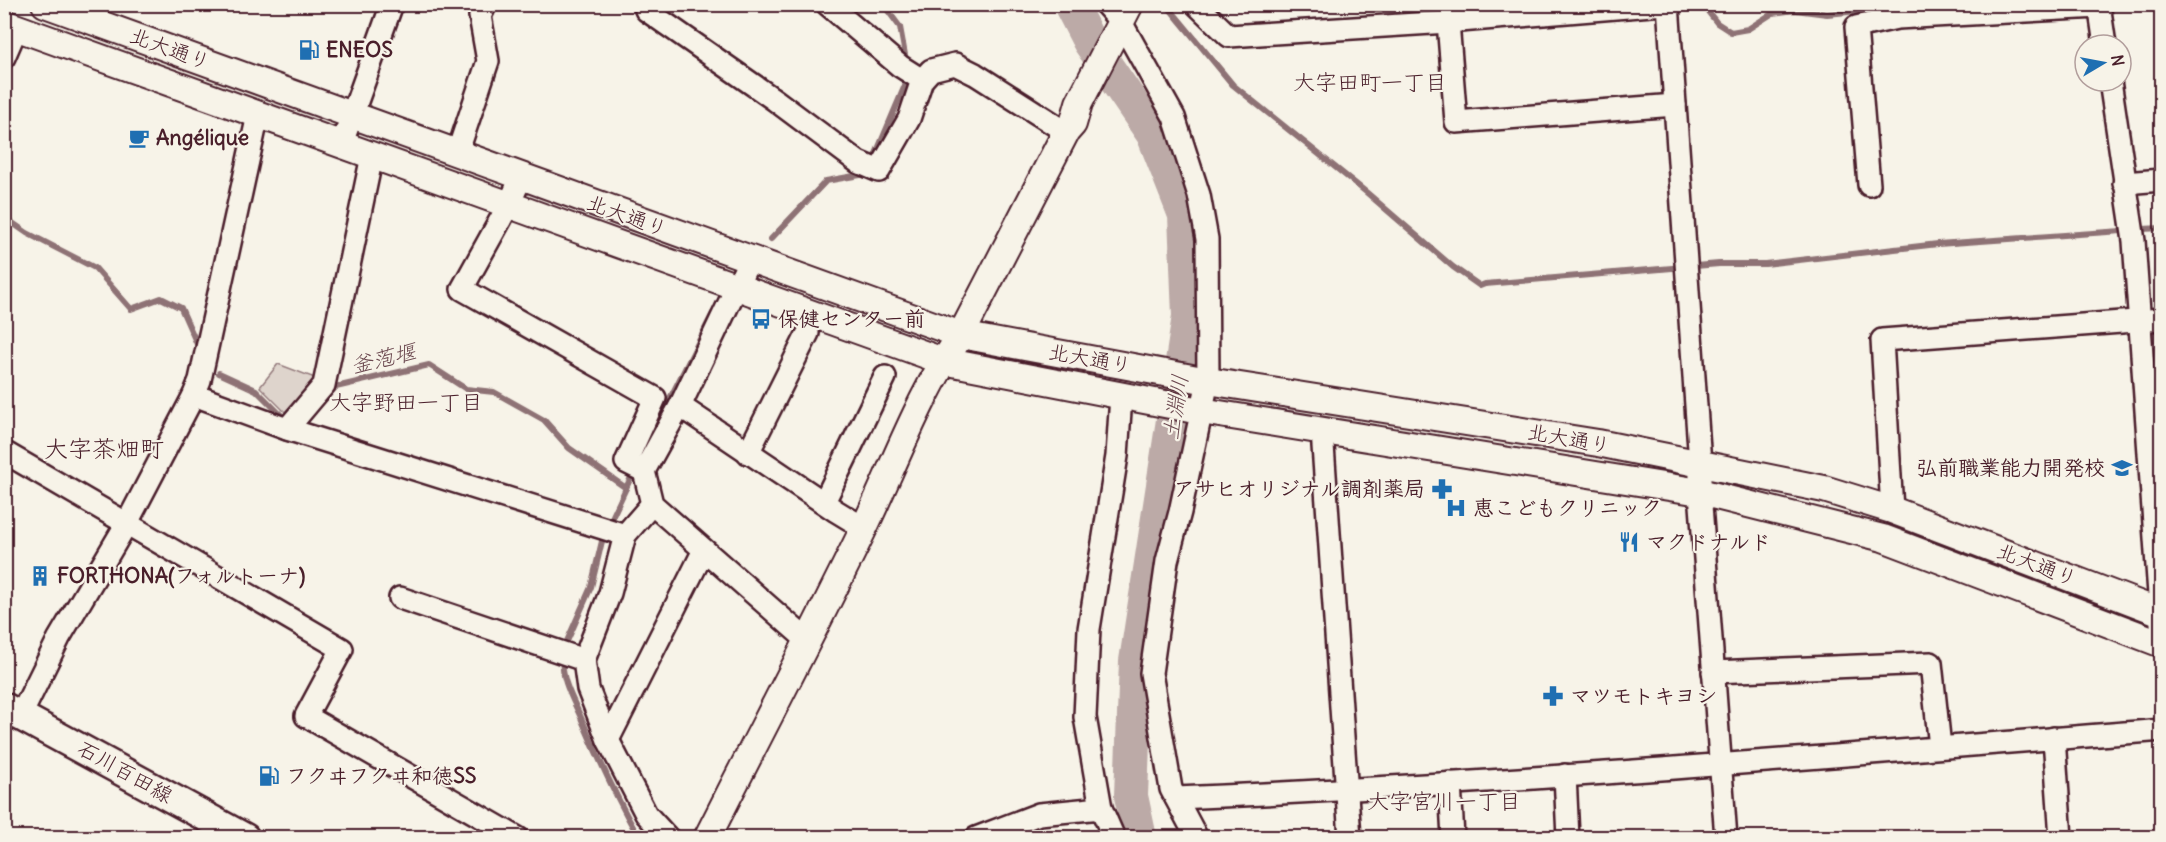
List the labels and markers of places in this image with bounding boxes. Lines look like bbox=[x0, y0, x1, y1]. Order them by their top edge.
place label: ENEOS bbox=[326, 36, 393, 63]
fuel station icon: ENEOS bbox=[297, 38, 321, 62]
place label: Angélique bbox=[156, 124, 249, 151]
cafe icon: Angélique bbox=[127, 126, 151, 150]
place label: 保健センター前 bbox=[778, 305, 925, 332]
bus stop icon: 保健センター前 bbox=[749, 307, 773, 331]
place label: 弘前職業能力開発校 bbox=[1916, 454, 2105, 481]
school or university icon: 弘前職業能力開発校 bbox=[2110, 456, 2134, 480]
place label: アサヒオリジナル調剤薬局 bbox=[1173, 475, 1425, 502]
pharmacy icon: アサヒオリジナル調剤薬局 bbox=[1430, 477, 1454, 501]
place label: 恵こどもクリニック bbox=[1473, 494, 1662, 521]
hospital icon: 恵こどもクリニック bbox=[1444, 496, 1468, 520]
place label: マクドナルド bbox=[1646, 528, 1771, 555]
restaurant icon: マクドナルド bbox=[1617, 530, 1641, 554]
place label: FORTHONA(フォルトーナ) bbox=[57, 562, 305, 589]
building icon: FORTHONA(フォルトーナ) bbox=[28, 564, 52, 588]
place label: マツモトキヨシ bbox=[1570, 682, 1717, 709]
pharmacy icon: マツモトキヨシ bbox=[1541, 684, 1565, 708]
place label: フクヰフクヰ和徳SS bbox=[286, 762, 477, 789]
fuel station icon: フクヰフクヰ和徳SS bbox=[257, 764, 281, 788]

